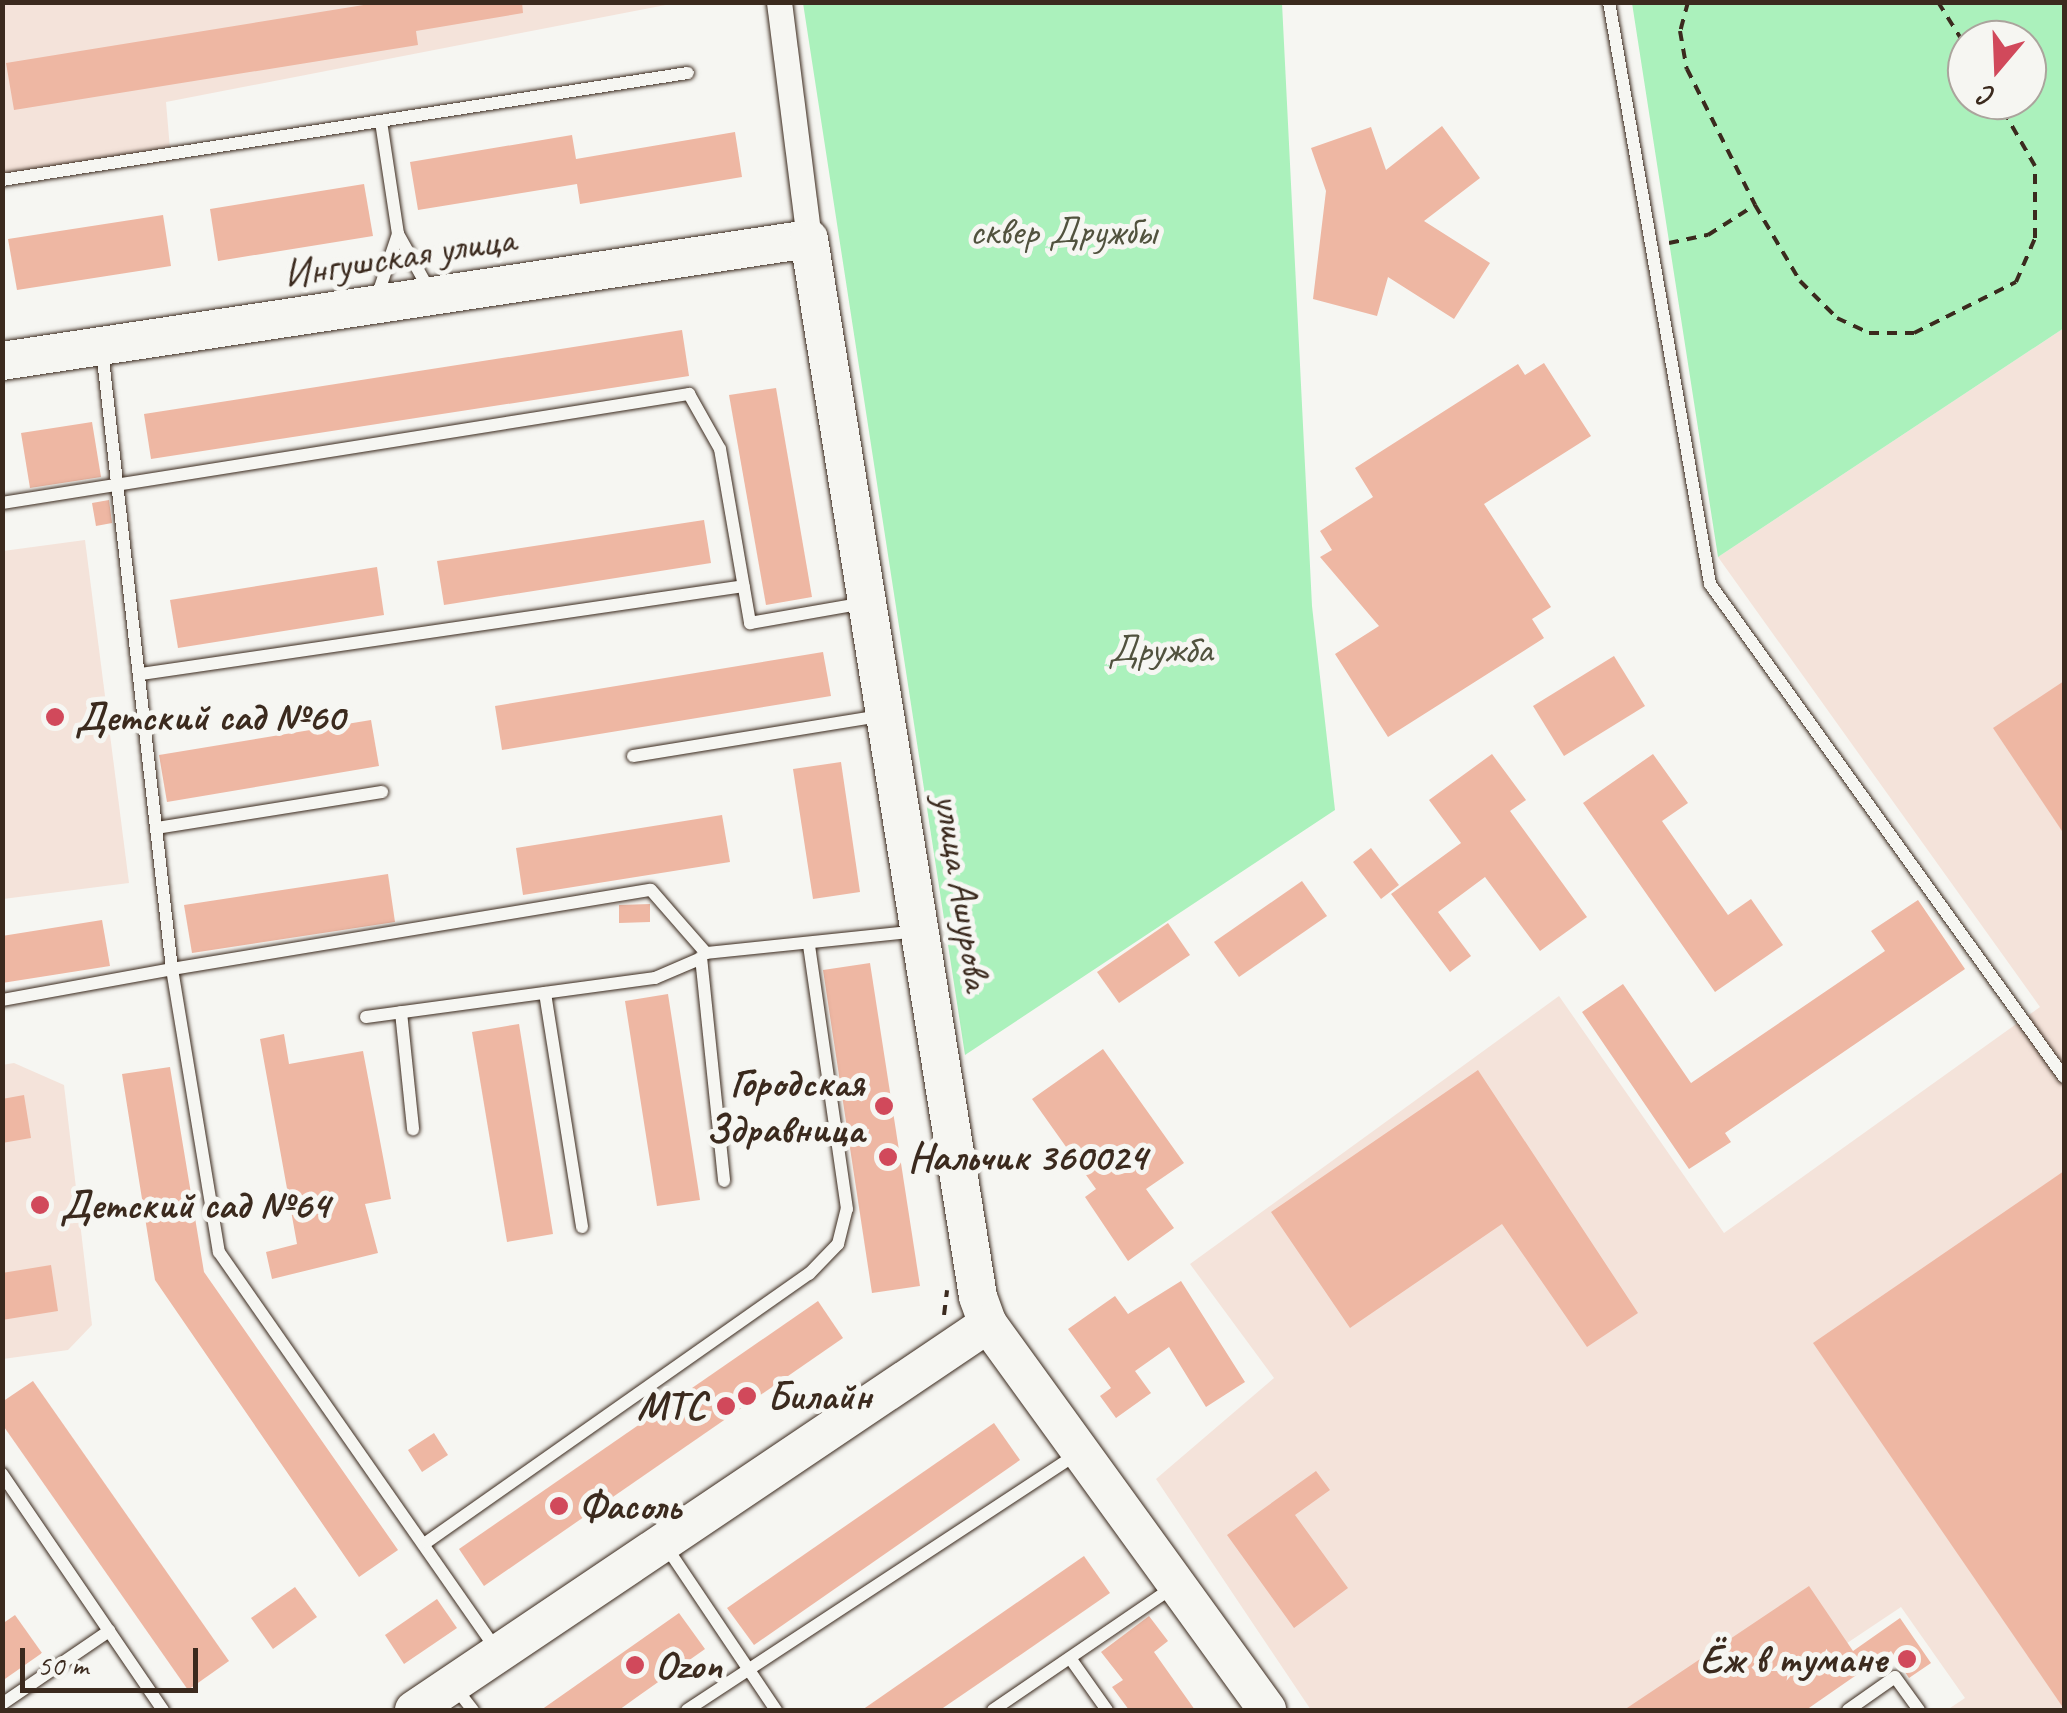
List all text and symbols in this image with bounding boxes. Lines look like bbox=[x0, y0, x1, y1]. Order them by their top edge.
north arrow bbox=[1947, 20, 2047, 120]
text: С bbox=[1976, 78, 2000, 116]
park label: сквер Дружбы bbox=[969, 207, 1157, 255]
street label: Ингушская улица bbox=[280, 214, 518, 298]
park label: Дружба bbox=[1108, 625, 1212, 673]
place label: Детский сад №60 bbox=[75, 693, 344, 741]
marker: Детский сад №60 bbox=[44, 706, 66, 728]
street label: улица Ашурова bbox=[924, 789, 1002, 995]
place label: Городская Здравница bbox=[706, 1059, 864, 1153]
marker: Городская Здравница bbox=[873, 1095, 895, 1117]
place label: Нальчик 360024 bbox=[908, 1133, 1146, 1181]
marker: Нальчик 360024 bbox=[877, 1146, 899, 1168]
place label: Детский сад №64 bbox=[60, 1181, 329, 1229]
marker: Детский сад №64 bbox=[29, 1194, 51, 1216]
place label: Билайн bbox=[767, 1372, 872, 1420]
place label: МТС bbox=[637, 1382, 706, 1430]
marker: Билайн bbox=[736, 1385, 758, 1407]
marker: МТС bbox=[715, 1395, 737, 1417]
place label: Фасоль bbox=[579, 1482, 681, 1530]
marker: Фасоль bbox=[548, 1495, 570, 1517]
scale bar bbox=[25, 1628, 202, 1690]
place label: Ёж в тумане bbox=[1698, 1635, 1887, 1683]
place label: Ozon bbox=[655, 1641, 722, 1689]
text: 50 m bbox=[37, 1646, 88, 1684]
marker: Ёж в тумане bbox=[1896, 1648, 1918, 1670]
marker: Ozon bbox=[624, 1654, 646, 1676]

